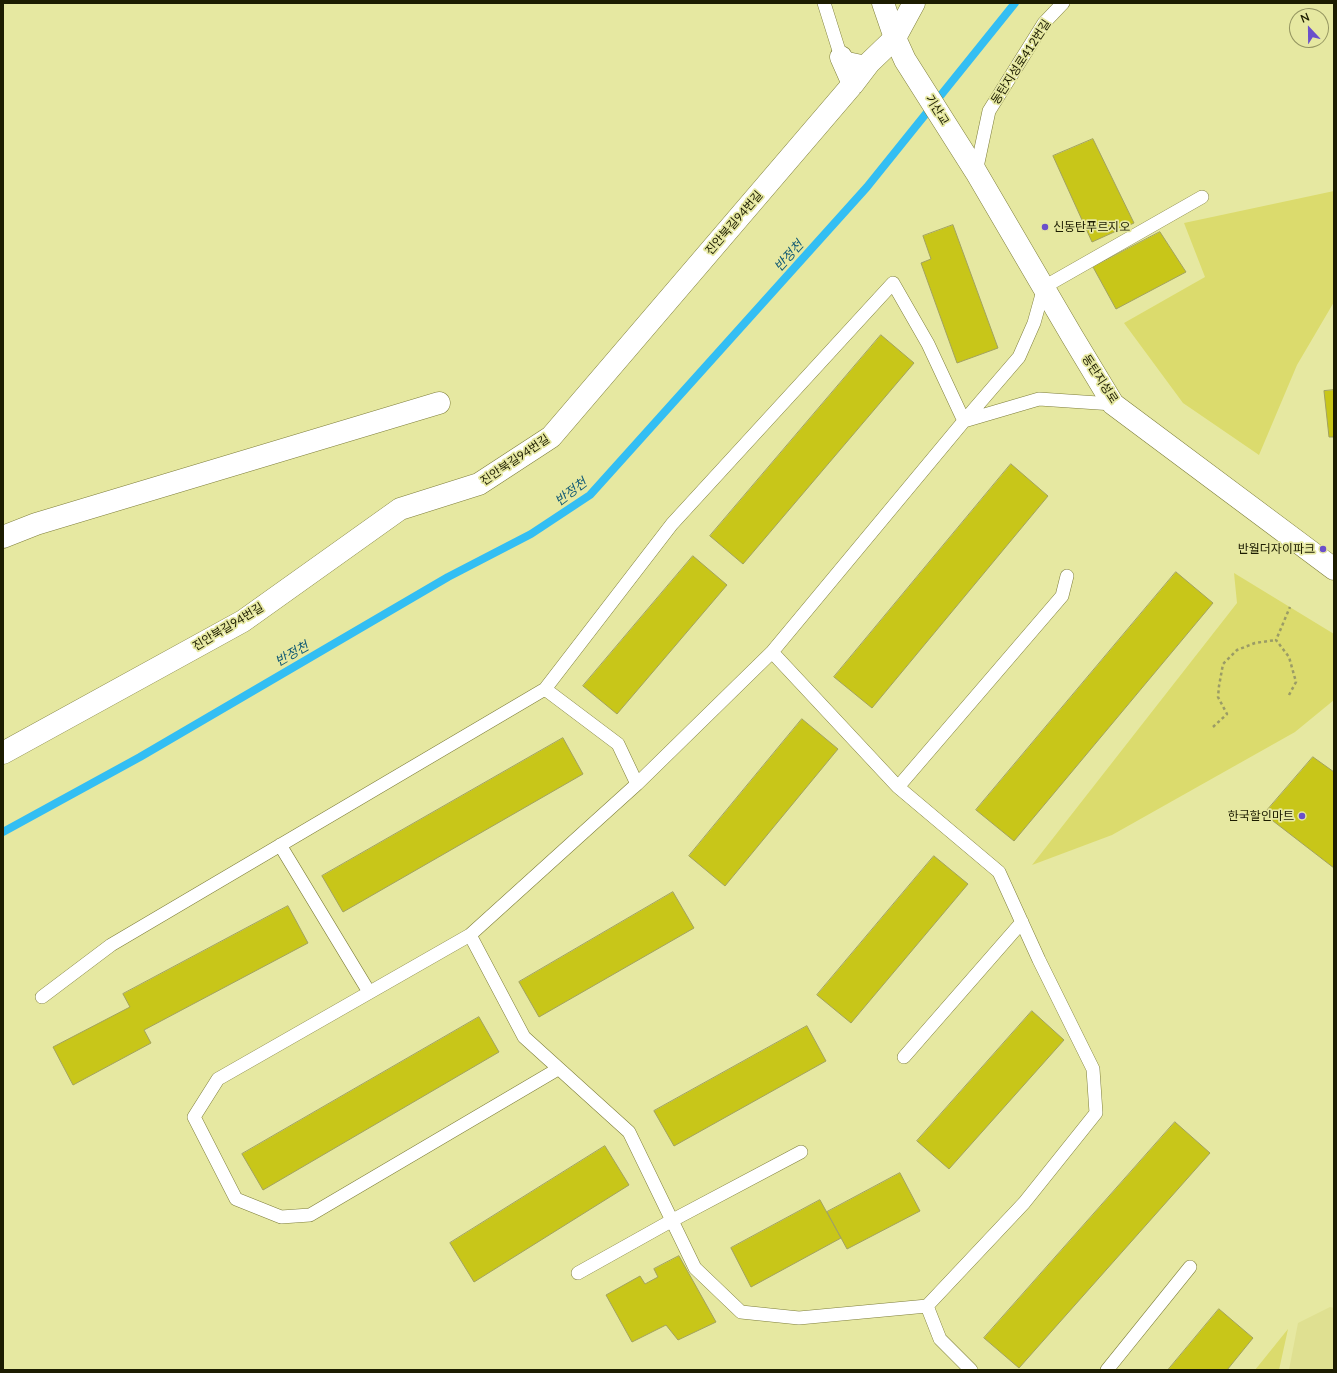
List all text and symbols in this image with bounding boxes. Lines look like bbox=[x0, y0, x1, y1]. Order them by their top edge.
north arrow bbox=[1289, 8, 1329, 48]
text: N bbox=[1298, 10, 1311, 25]
street label: 동탄지성로412번길 bbox=[988, 17, 1054, 107]
street label: 기산교 bbox=[922, 92, 952, 128]
street label: 진안북길94번길 bbox=[702, 188, 766, 258]
place label: 신동탄푸르지오 bbox=[1053, 220, 1130, 234]
marker: 신동탄푸르지오 bbox=[1040, 222, 1050, 232]
water label: 반정천 bbox=[771, 237, 807, 275]
street label: 동탄지성로 bbox=[1079, 352, 1121, 406]
street label: 진안북길94번길 bbox=[478, 432, 552, 488]
water label: 반정천 bbox=[552, 475, 590, 509]
place label: 반월더자이파크 bbox=[1238, 542, 1315, 556]
marker: 반월더자이파크 bbox=[1318, 544, 1328, 554]
street label: 진안북길94번길 bbox=[190, 600, 266, 654]
water label: 반정천 bbox=[273, 638, 311, 670]
place label: 한국할인마트 bbox=[1228, 809, 1294, 823]
marker: 한국할인마트 bbox=[1297, 811, 1307, 821]

